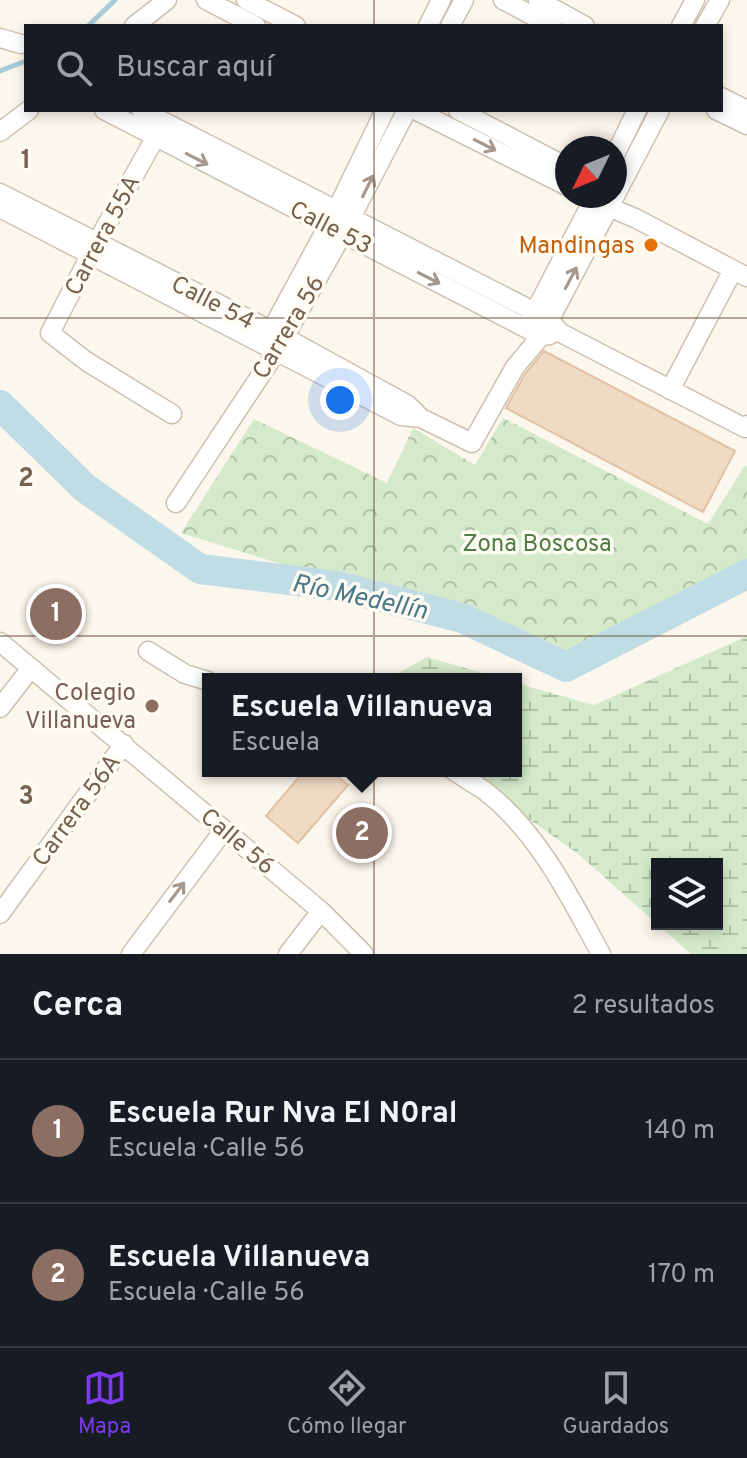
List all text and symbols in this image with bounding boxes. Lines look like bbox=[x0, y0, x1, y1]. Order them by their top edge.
search box bbox=[24, 24, 723, 112]
icon: search bbox=[52, 46, 96, 90]
text: Buscar aquí bbox=[116, 50, 274, 87]
north arrow bbox=[555, 136, 627, 208]
one-way arrow bbox=[472, 138, 496, 153]
text: 1 bbox=[21, 145, 31, 178]
one-way arrow bbox=[185, 152, 209, 168]
street label: Carrera 55A bbox=[59, 170, 148, 301]
one-way arrow bbox=[360, 174, 376, 198]
street label: Calle 53 bbox=[284, 195, 376, 262]
place label: Mandingas bbox=[519, 232, 635, 262]
marker: Mandingas bbox=[642, 236, 660, 254]
one-way arrow bbox=[564, 266, 580, 290]
street label: Calle 54 bbox=[165, 270, 259, 337]
one-way arrow bbox=[417, 270, 440, 286]
street label: Carrera 56 bbox=[247, 271, 332, 385]
your location bbox=[320, 380, 360, 420]
text: 2 bbox=[18, 463, 34, 496]
park label: Zona Boscosa bbox=[462, 530, 612, 560]
water label: Río Medellín bbox=[289, 568, 430, 629]
pin: 1 bbox=[30, 584, 82, 644]
popup bbox=[202, 673, 522, 777]
place label: Colegio Villanueva bbox=[25, 679, 136, 737]
text: Escuela Villanueva bbox=[231, 690, 493, 727]
marker: Colegio Villanueva bbox=[143, 697, 161, 715]
text: Escuela bbox=[231, 727, 320, 760]
street label: Carrera 56A bbox=[27, 749, 128, 873]
text: 3 bbox=[18, 781, 34, 814]
street label: Calle 56 bbox=[193, 803, 280, 882]
pin: 2 bbox=[336, 803, 388, 863]
map controls bbox=[651, 858, 723, 930]
button: layers bbox=[651, 858, 723, 930]
one-way arrow bbox=[169, 882, 186, 903]
text: Cerca bbox=[32, 985, 123, 1028]
text: 2 resultados bbox=[572, 990, 715, 1023]
text: Escuela Rur Nva El N0ral bbox=[108, 1096, 457, 1133]
text: 1 bbox=[53, 1115, 63, 1148]
text: 140 m bbox=[645, 1115, 715, 1148]
text: Escuela · Calle 56 bbox=[108, 1133, 305, 1166]
text: Escuela Villanueva bbox=[108, 1240, 370, 1277]
text: 2 bbox=[50, 1259, 66, 1292]
text: 170 m bbox=[648, 1259, 715, 1292]
text: Escuela · Calle 56 bbox=[108, 1277, 305, 1310]
tab: Mapa bbox=[78, 1366, 131, 1441]
tab: Cómo llegar bbox=[287, 1366, 407, 1441]
tab: Guardados bbox=[563, 1366, 669, 1441]

